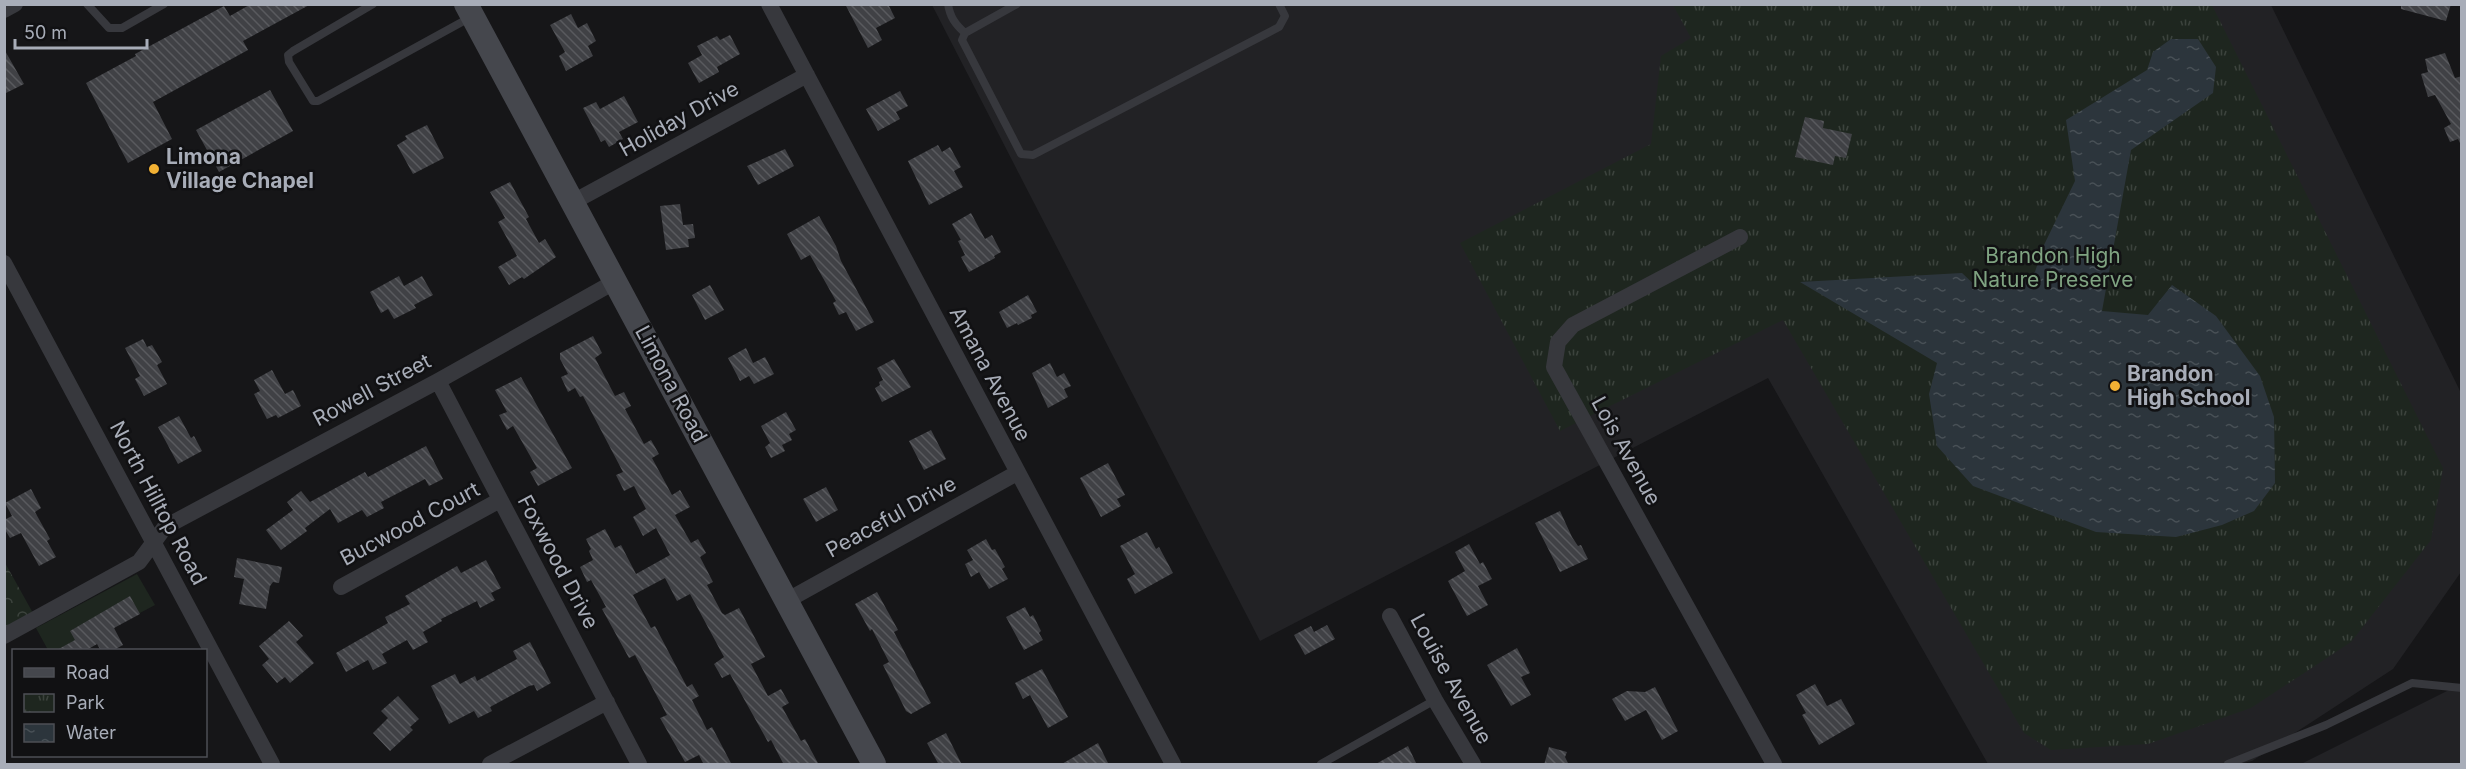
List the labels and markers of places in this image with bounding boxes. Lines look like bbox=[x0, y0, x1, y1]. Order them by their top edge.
place label: Limona Village Chapel bbox=[166, 144, 314, 193]
marker: Limona Village Chapel bbox=[147, 162, 161, 176]
place label: Brandon High School bbox=[2127, 361, 2250, 410]
marker: Brandon High School bbox=[2108, 379, 2122, 393]

